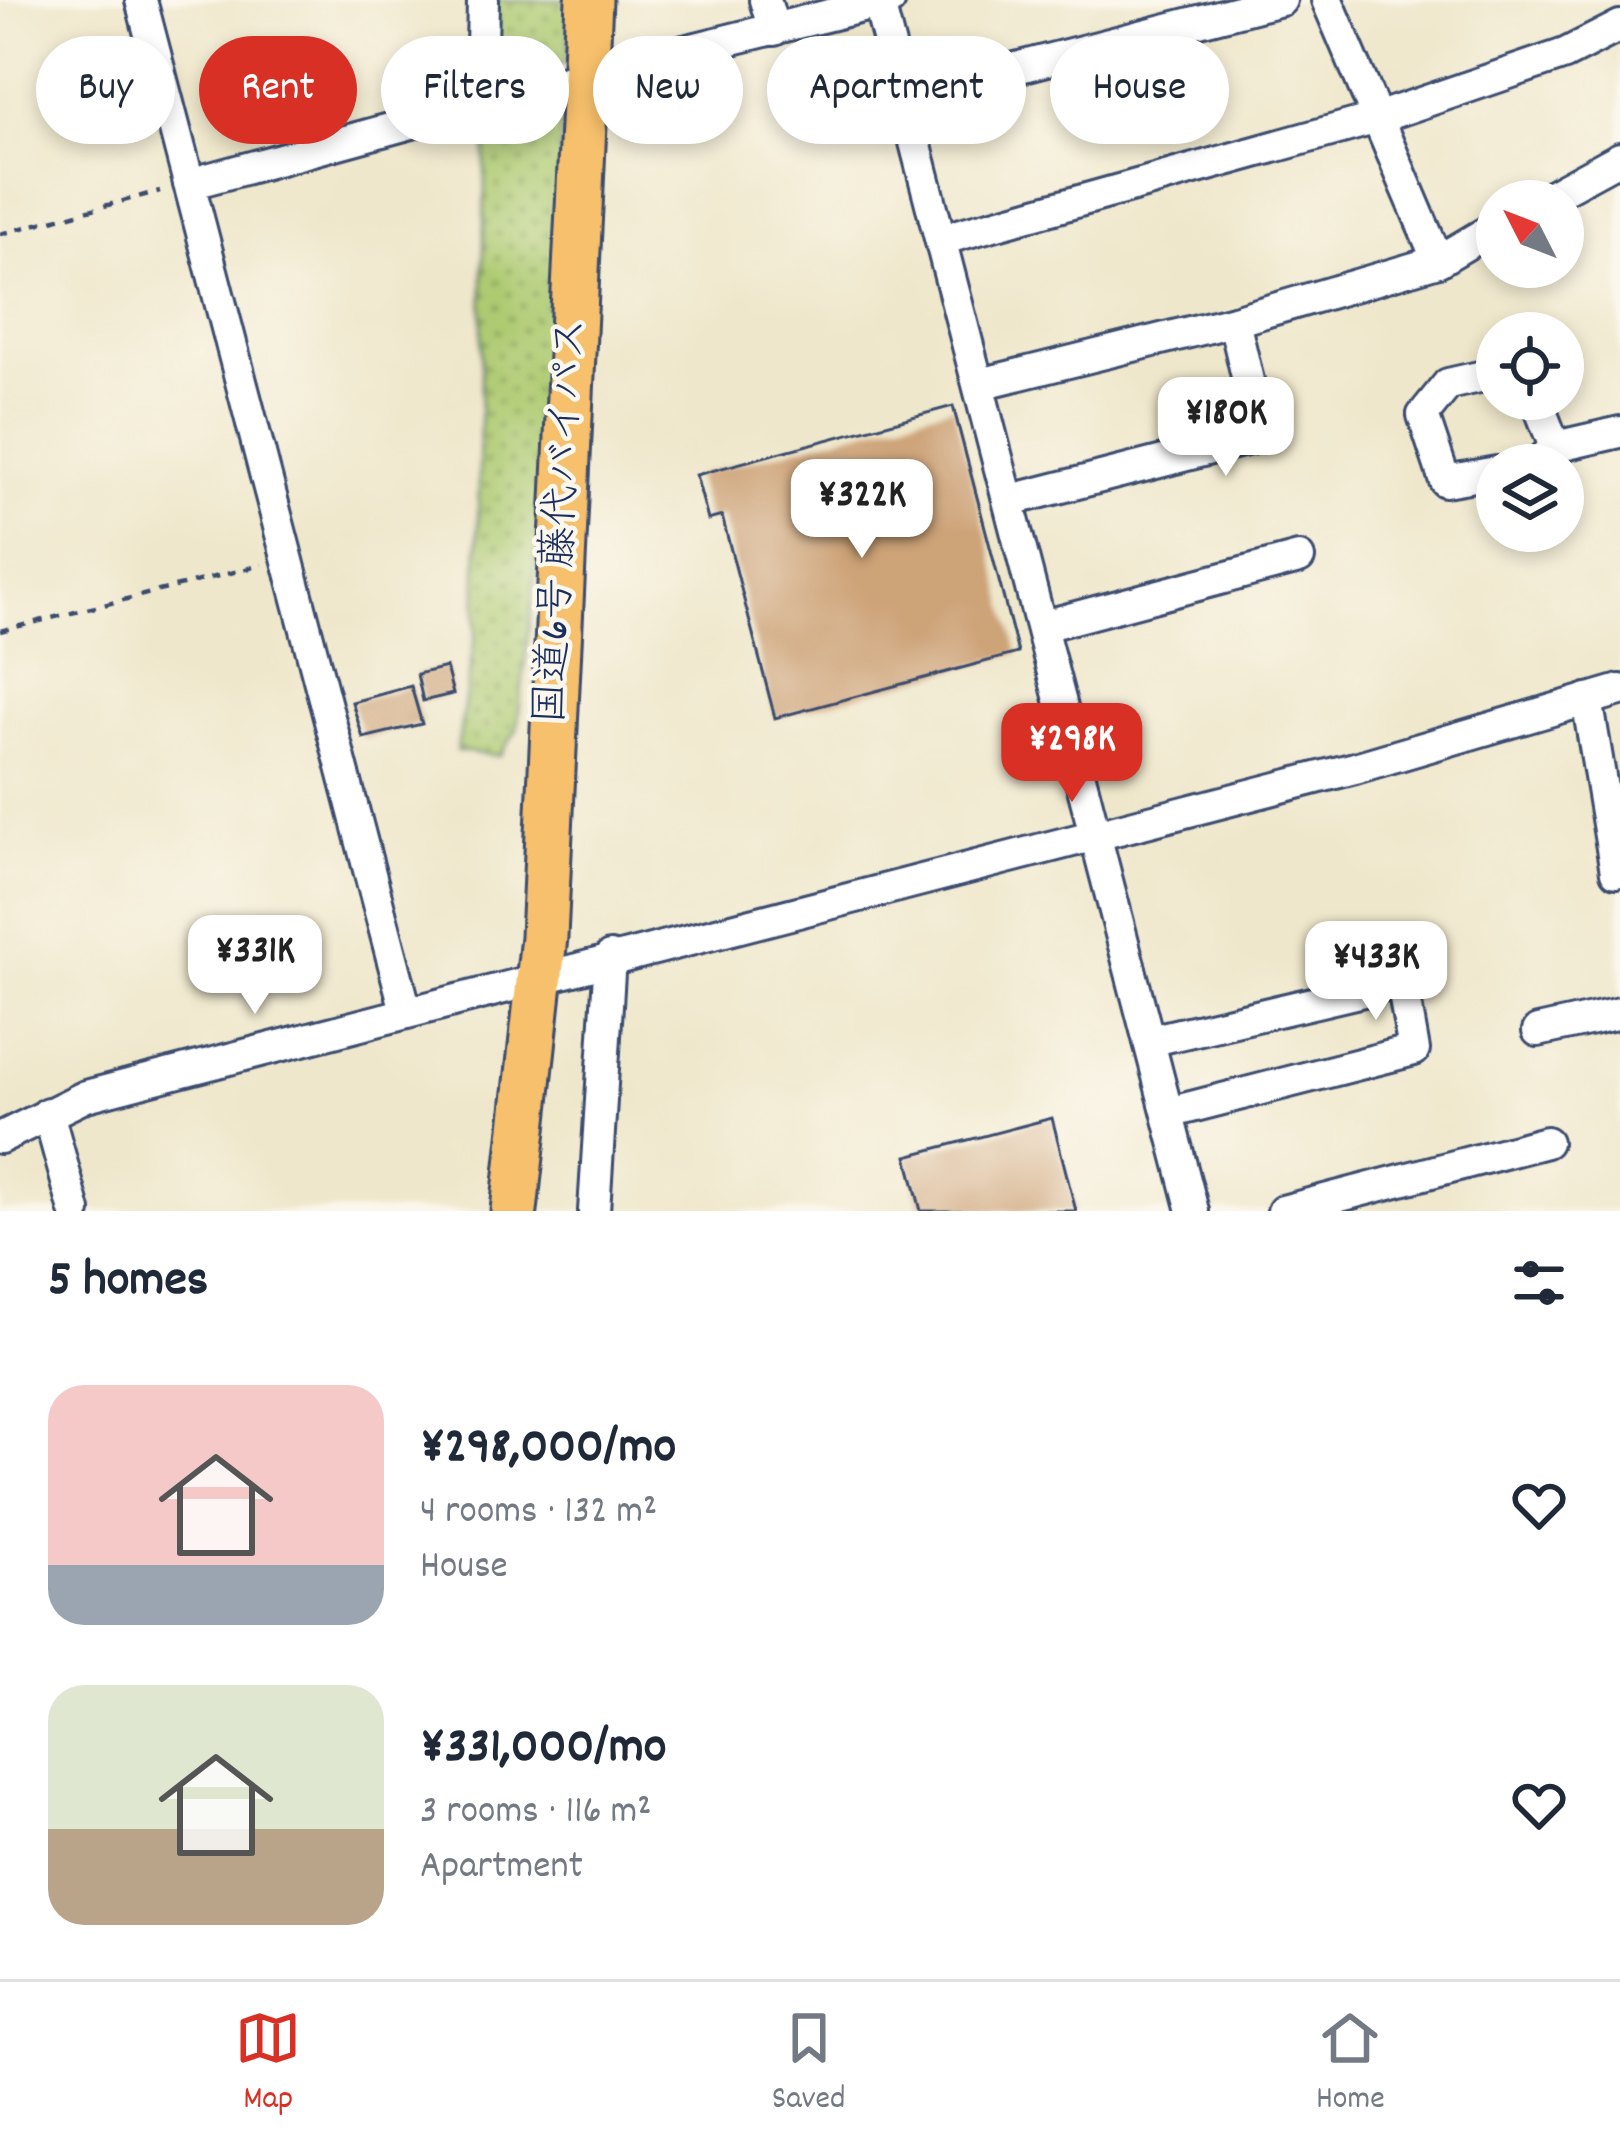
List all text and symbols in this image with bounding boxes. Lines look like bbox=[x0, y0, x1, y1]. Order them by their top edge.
chip: Buy bbox=[36, 36, 175, 144]
chip: Rent bbox=[199, 36, 357, 144]
chip: Filters bbox=[381, 36, 569, 144]
chip: New bbox=[593, 36, 743, 144]
chip: Apartment bbox=[767, 36, 1026, 144]
chip: House bbox=[1050, 36, 1229, 144]
north arrow bbox=[1476, 180, 1584, 288]
map controls bbox=[1476, 180, 1584, 552]
button: locate bbox=[1476, 312, 1584, 420]
street label: 国道6号 藤代バイパス bbox=[523, 316, 605, 726]
pin: ¥180K bbox=[1142, 377, 1310, 479]
text: ¥180K bbox=[1185, 388, 1267, 443]
button: layers bbox=[1476, 444, 1584, 552]
pin: ¥322K bbox=[778, 459, 946, 561]
text: ¥322K bbox=[818, 470, 906, 525]
pin: ¥298K bbox=[988, 703, 1156, 805]
text: ¥298K bbox=[1028, 714, 1116, 769]
pin: ¥331K bbox=[171, 915, 339, 1017]
pin: ¥433K bbox=[1292, 921, 1460, 1023]
text: ¥331K bbox=[215, 926, 295, 981]
text: ¥433K bbox=[1332, 932, 1420, 987]
text: 5 homes bbox=[48, 1247, 208, 1319]
icon: filters bbox=[1506, 1250, 1572, 1316]
text: ¥298,000/mo bbox=[420, 1414, 676, 1486]
icon: home bbox=[144, 1433, 288, 1577]
icon: heart bbox=[1506, 1472, 1572, 1538]
text: 4 rooms · 132 m² bbox=[420, 1486, 657, 1541]
text: House bbox=[420, 1541, 508, 1596]
text: ¥331,000/mo bbox=[420, 1714, 666, 1786]
icon: home bbox=[144, 1733, 288, 1877]
icon: heart bbox=[1506, 1772, 1572, 1838]
text: 3 rooms · 116 m² bbox=[420, 1786, 652, 1841]
text: Apartment bbox=[420, 1841, 583, 1896]
tab: Map bbox=[235, 2005, 301, 2124]
tab: Saved bbox=[772, 2005, 846, 2124]
tab: Home bbox=[1316, 2005, 1385, 2124]

